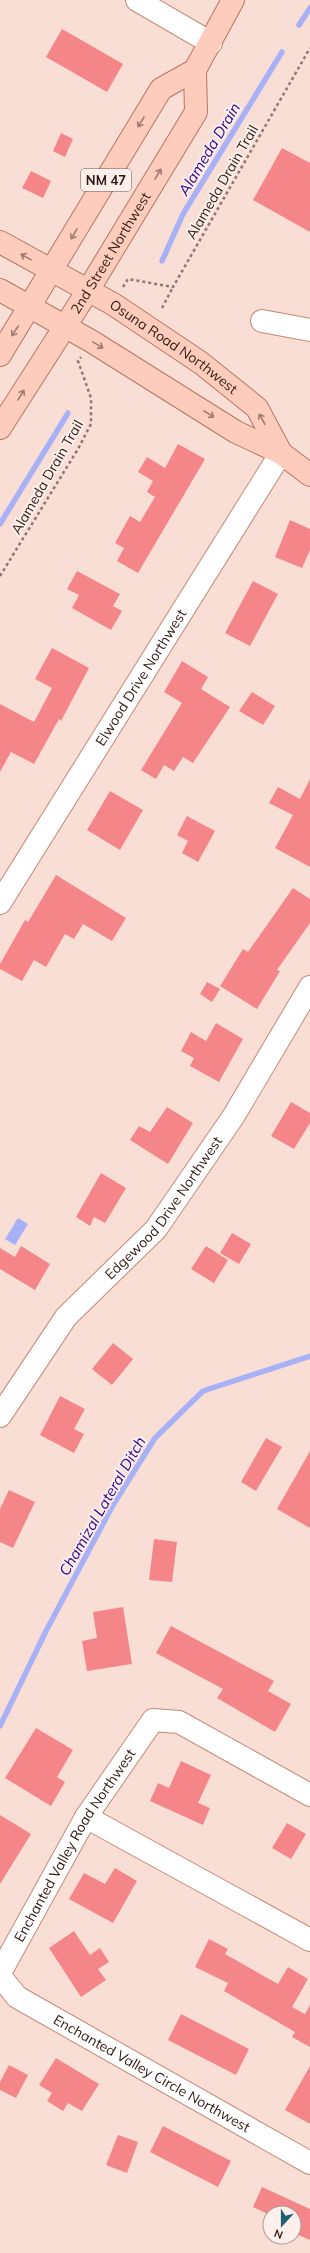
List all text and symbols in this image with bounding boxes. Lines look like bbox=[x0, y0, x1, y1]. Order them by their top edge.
water label: Alameda Drain bbox=[173, 99, 244, 200]
one-way arrow bbox=[137, 116, 145, 127]
street label: Alameda Drain Trail bbox=[182, 122, 262, 242]
road number: NM 47 bbox=[81, 169, 131, 191]
one-way arrow bbox=[154, 169, 162, 180]
street label: 2nd Street Northwest bbox=[66, 189, 154, 317]
one-way arrow bbox=[70, 228, 78, 239]
one-way arrow bbox=[20, 252, 32, 260]
street label: Osuna Road Northwest bbox=[106, 295, 241, 398]
one-way arrow bbox=[11, 325, 20, 336]
one-way arrow bbox=[92, 342, 104, 350]
one-way arrow bbox=[17, 390, 25, 401]
one-way arrow bbox=[203, 410, 214, 419]
one-way arrow bbox=[258, 413, 266, 425]
street label: Alameda Drain Trail bbox=[7, 417, 87, 537]
street label: Elwood Drive Northwest bbox=[91, 606, 190, 749]
street label: Edgewood Drive Northwest bbox=[101, 1133, 226, 1283]
water label: Chamizal Lateral Ditch bbox=[54, 1433, 150, 1579]
street label: Enchanted Valley Road Northwest bbox=[10, 1745, 139, 1945]
street label: Enchanted Valley Circle Northwest bbox=[50, 2011, 254, 2136]
north arrow bbox=[262, 2205, 302, 2245]
text: N bbox=[272, 2226, 285, 2242]

